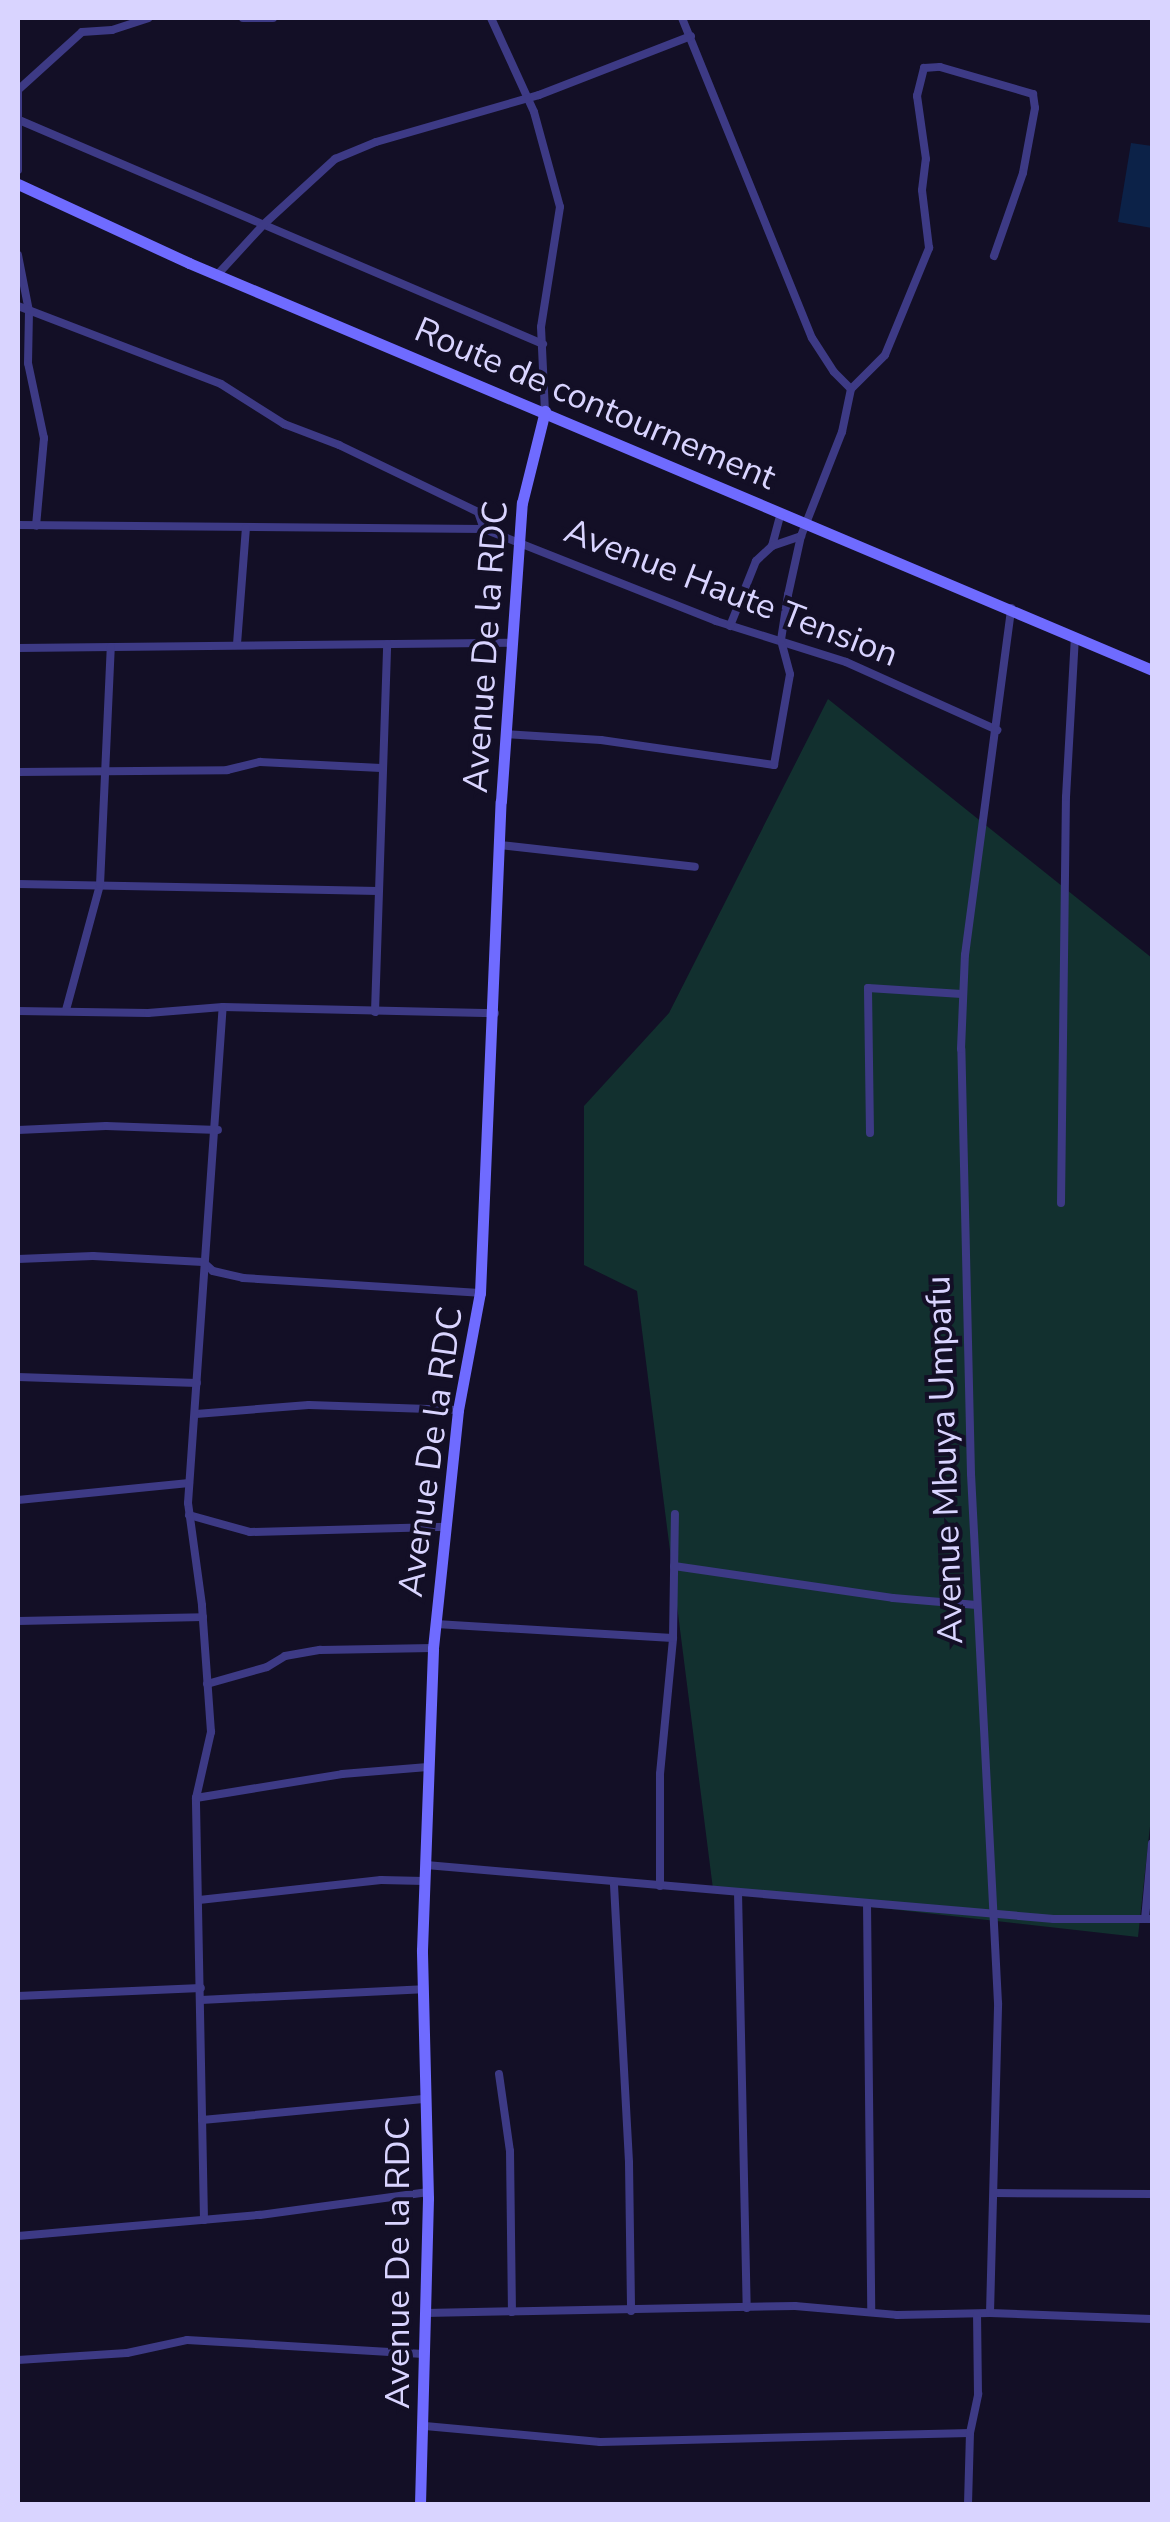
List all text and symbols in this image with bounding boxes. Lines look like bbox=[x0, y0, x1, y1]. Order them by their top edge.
street label: Route de contournement bbox=[408, 309, 782, 499]
street label: Avenue De la RDC bbox=[455, 500, 517, 794]
street label: Avenue Haute Tension bbox=[558, 510, 904, 676]
street label: Avenue Mbuya Umpafu bbox=[918, 1275, 972, 1645]
street label: Avenue De la RDC bbox=[390, 1304, 472, 1600]
street label: Avenue De la RDC bbox=[377, 2117, 419, 2409]

